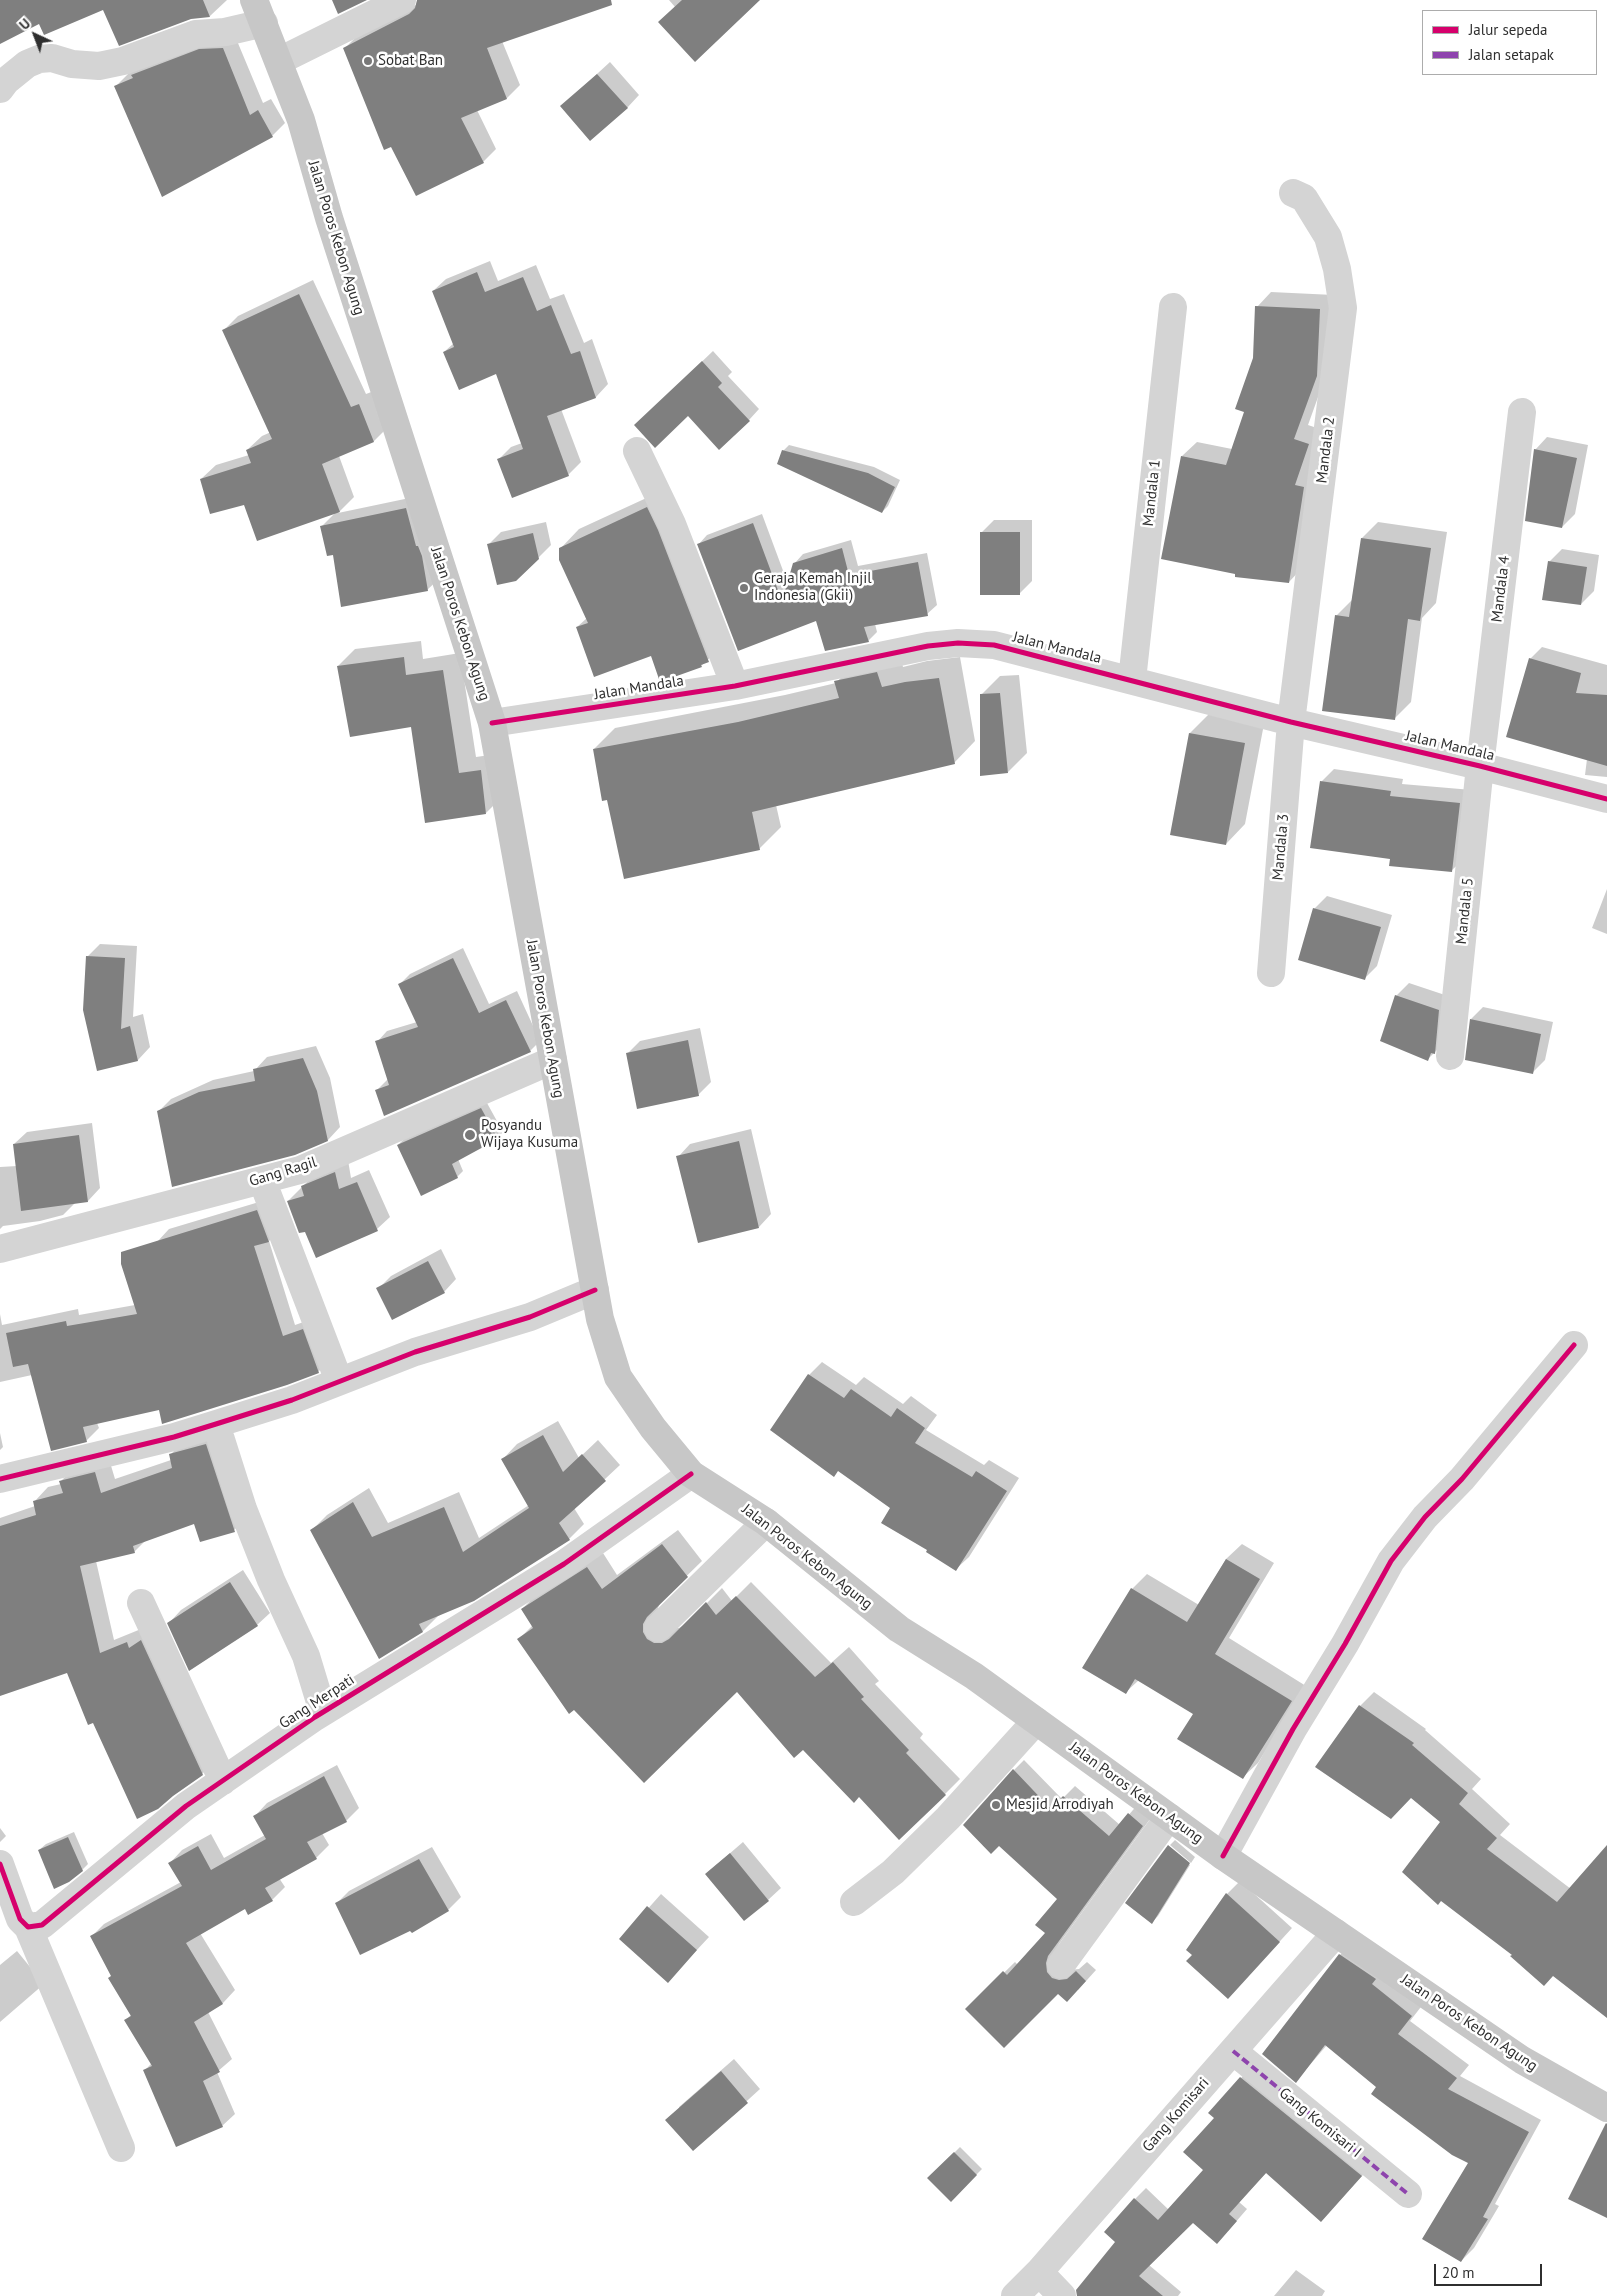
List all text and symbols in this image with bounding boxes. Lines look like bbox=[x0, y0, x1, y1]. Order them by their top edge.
north arrow bbox=[10, 10, 60, 60]
legend bbox=[1422, 10, 1597, 75]
text: U bbox=[15, 14, 34, 34]
text: Jalur sepeda bbox=[1469, 20, 1548, 39]
text: Jalan setapak bbox=[1469, 45, 1554, 64]
place label: Sobat Ban bbox=[378, 52, 443, 70]
marker: Sobat Ban bbox=[362, 55, 374, 67]
street label: Jalan Poros Kebon Agung bbox=[304, 159, 368, 317]
street label: Mandala 2 bbox=[1313, 416, 1339, 484]
street label: Mandala 1 bbox=[1140, 459, 1164, 527]
street label: Jalan Poros Kebon Agung bbox=[427, 545, 493, 703]
street label: Mandala 4 bbox=[1488, 555, 1514, 623]
place label: Geraja Kemah Injil Indonesia (Gkii) bbox=[754, 570, 872, 605]
marker: Geraja Kemah Injil Indonesia (Gkii) bbox=[738, 582, 750, 594]
street label: Jalan Mandala bbox=[1011, 628, 1103, 668]
street label: Jalan Mandala bbox=[593, 672, 685, 704]
street label: Jalan Mandala bbox=[1404, 727, 1496, 765]
street label: Mandala 3 bbox=[1269, 813, 1293, 881]
street label: Mandala 5 bbox=[1453, 877, 1477, 945]
street label: Jalan Poros Kebon Agung bbox=[522, 938, 568, 1100]
place label: Posyandu Wijaya Kusuma bbox=[481, 1117, 578, 1152]
marker: Posyandu Wijaya Kusuma bbox=[463, 1128, 477, 1142]
street label: Gang Ragil bbox=[247, 1153, 319, 1191]
street label: Jalan Poros Kebon Agung bbox=[738, 1500, 876, 1614]
street label: Gang Merpati bbox=[276, 1671, 358, 1733]
street label: Jalan Poros Kebon Agung bbox=[1066, 1739, 1206, 1847]
place label: Mesjid Arrodiyah bbox=[1006, 1796, 1114, 1814]
marker: Mesjid Arrodiyah bbox=[990, 1799, 1002, 1811]
street label: Jalan Poros Kebon Agung bbox=[1397, 1971, 1541, 2075]
street label: Gang Komisari bbox=[1139, 2074, 1213, 2156]
street label: Gang Komisari I bbox=[1275, 2084, 1365, 2162]
scale bar bbox=[1437, 2254, 1544, 2286]
text: 20 m bbox=[1442, 2263, 1475, 2282]

